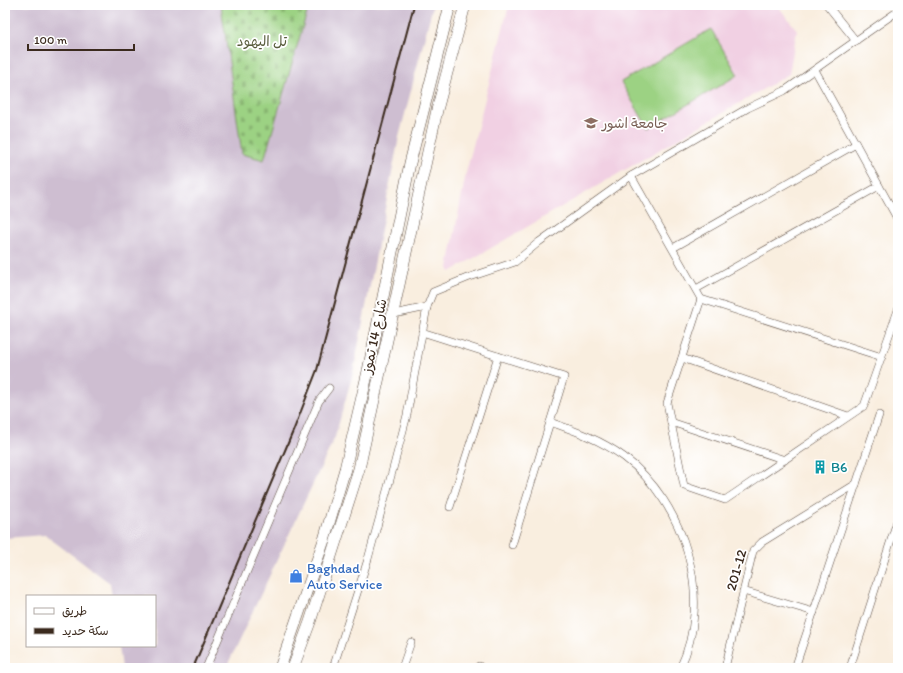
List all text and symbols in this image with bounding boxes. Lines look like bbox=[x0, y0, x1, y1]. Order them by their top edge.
scale bar bbox=[28, 26, 134, 52]
text: 100 m bbox=[34, 33, 67, 47]
park label: تل اليهود bbox=[237, 33, 288, 50]
school or university icon: جامعة اشور bbox=[583, 115, 599, 131]
place label: جامعة اشور bbox=[601, 115, 668, 132]
street label: شارع 14 تموز bbox=[358, 297, 392, 376]
building icon: B6 bbox=[812, 459, 828, 475]
place label: B6 bbox=[831, 459, 847, 476]
street label: 201-12 bbox=[723, 547, 751, 593]
place label: Baghdad Auto Service bbox=[307, 560, 383, 593]
shop icon: Baghdad Auto Service bbox=[288, 568, 304, 584]
legend bbox=[26, 595, 156, 647]
text: طريق bbox=[62, 604, 87, 618]
text: سكة حديد bbox=[62, 624, 109, 638]

